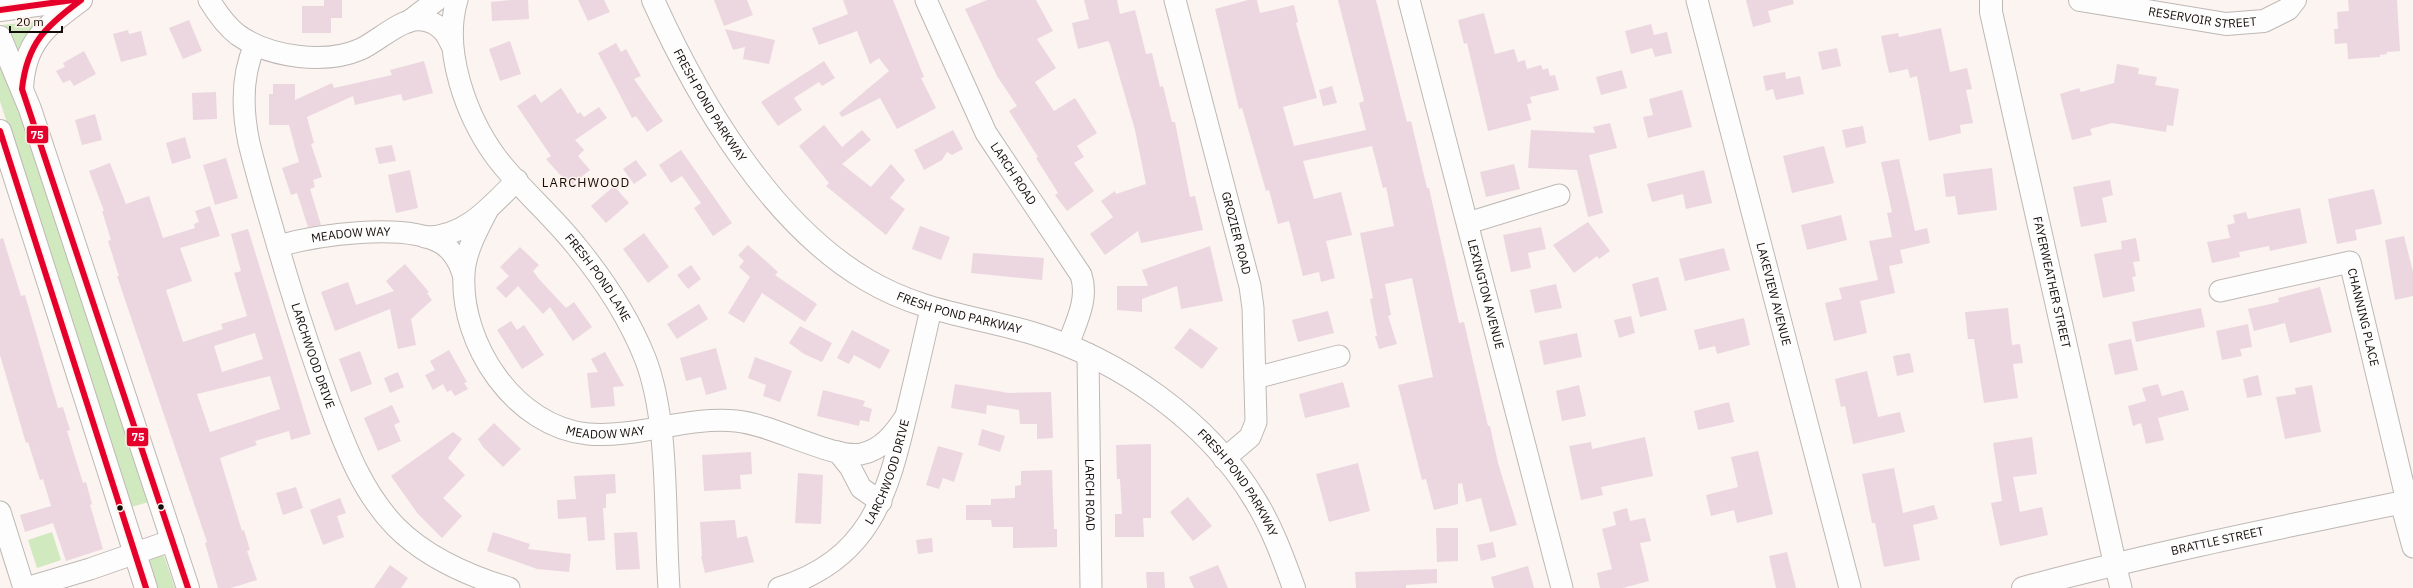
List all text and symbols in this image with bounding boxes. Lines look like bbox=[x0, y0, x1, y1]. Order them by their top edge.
street label: RESERVOIR STREET bbox=[2147, 3, 2257, 31]
scale bar bbox=[10, 8, 62, 34]
text: 20 m bbox=[16, 14, 44, 29]
street label: FRESH POND PARKWAY bbox=[671, 46, 750, 165]
line badge: 75 bbox=[26, 125, 49, 144]
text: 75 bbox=[30, 128, 44, 142]
street label: LARCH ROAD bbox=[987, 139, 1040, 208]
district label: LARCHWOOD bbox=[542, 174, 630, 191]
street label: GROZIER ROAD bbox=[1219, 190, 1255, 276]
street label: FAYERWEATHER STREET bbox=[2030, 215, 2074, 350]
street label: MEADOW WAY bbox=[310, 224, 391, 245]
street label: FRESH POND LANE bbox=[562, 230, 634, 324]
street label: LEXINGTON AVENUE bbox=[1465, 237, 1508, 351]
street label: LAKEVIEW AVENUE bbox=[1753, 241, 1795, 347]
street label: CHANNING PLACE bbox=[2345, 266, 2383, 368]
street label: FRESH POND PARKWAY bbox=[895, 288, 1024, 337]
street label: LARCHWOOD DRIVE bbox=[288, 301, 338, 411]
street label: LARCHWOOD DRIVE bbox=[861, 418, 912, 527]
street label: MEADOW WAY bbox=[564, 422, 646, 442]
street label: FRESH POND PARKWAY bbox=[1195, 425, 1281, 539]
line badge: 75 bbox=[126, 427, 149, 447]
text: 75 bbox=[131, 430, 145, 444]
street label: LARCH ROAD bbox=[1082, 459, 1098, 531]
unlabelled marker bbox=[156, 502, 166, 512]
unlabelled marker bbox=[115, 503, 125, 513]
street label: BRATTLE STREET bbox=[2169, 523, 2265, 558]

